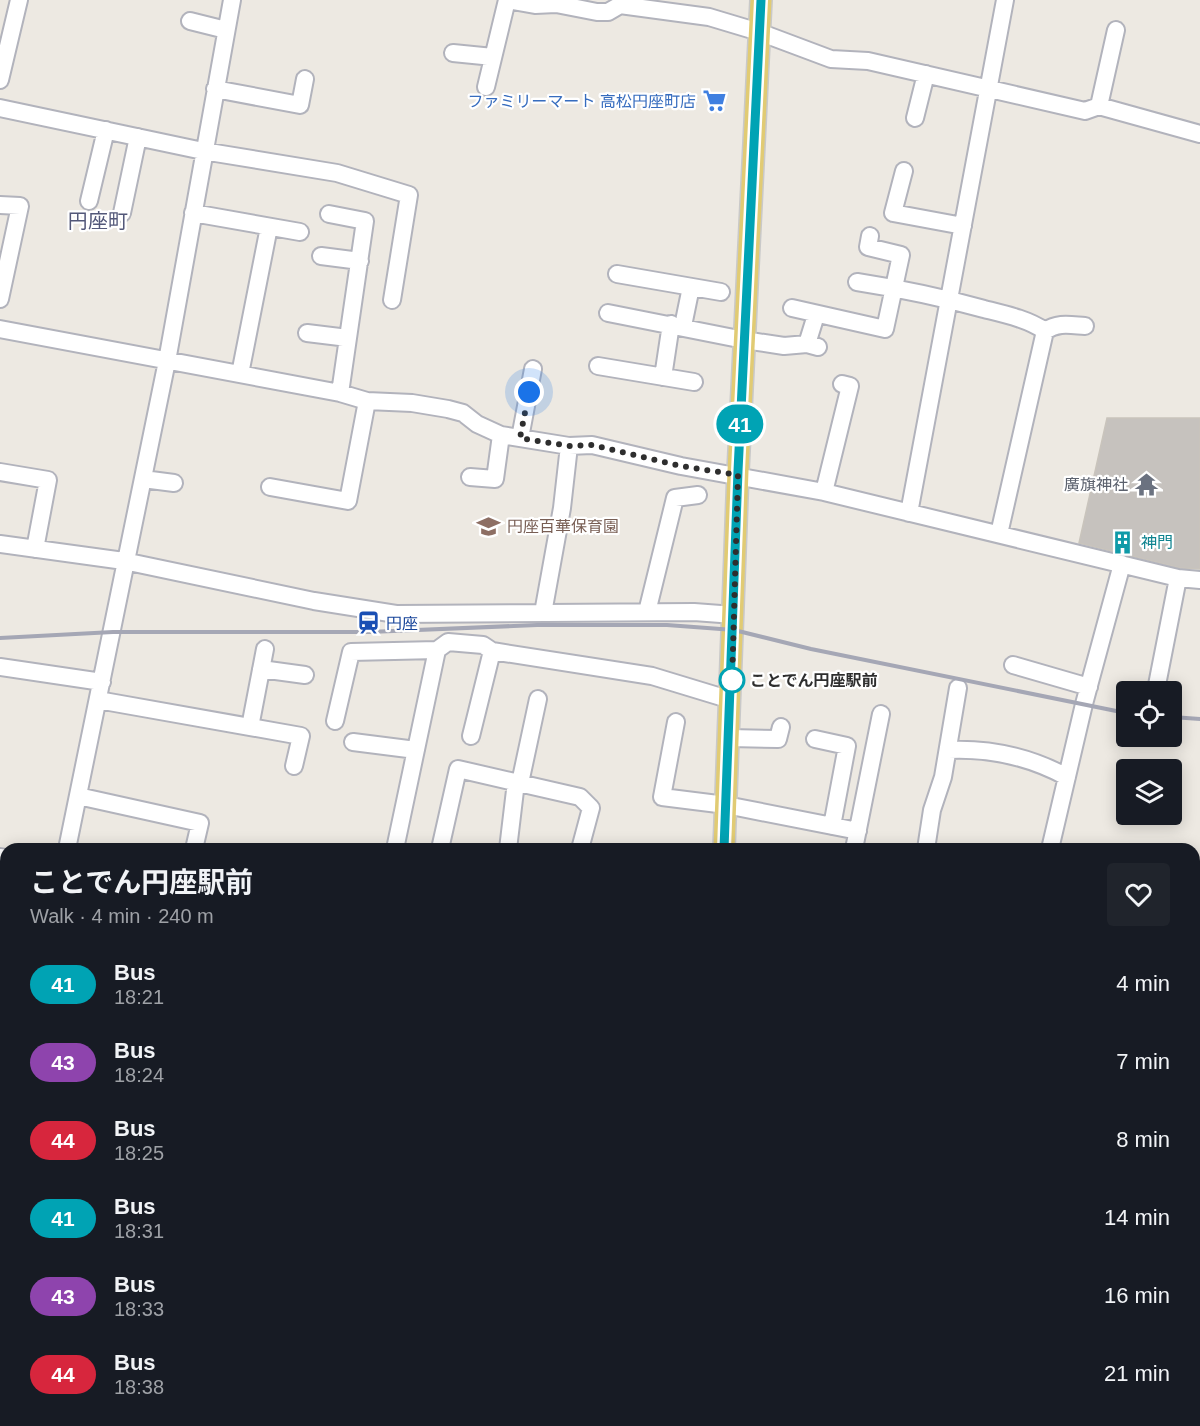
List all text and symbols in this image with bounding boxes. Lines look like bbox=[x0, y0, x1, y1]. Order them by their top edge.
supermarket icon: ファミリーマート 高松円座町店 bbox=[701, 88, 727, 114]
place label: ファミリーマート 高松円座町店 bbox=[468, 93, 696, 110]
district label: 円座町 bbox=[68, 210, 128, 232]
your location bbox=[514, 377, 544, 407]
line badge: 41 bbox=[713, 404, 767, 444]
text: 41 bbox=[728, 413, 752, 436]
temple icon: 廣旗神社 bbox=[1133, 471, 1159, 497]
place label: 廣旗神社 bbox=[1064, 476, 1128, 493]
school or university icon: 円座百華保育園 bbox=[476, 513, 502, 539]
place label: 円座百華保育園 bbox=[507, 518, 619, 535]
building icon: 神門 bbox=[1110, 529, 1136, 555]
place label: 神門 bbox=[1141, 534, 1173, 551]
station icon: 円座 bbox=[355, 610, 381, 636]
place label: 円座 bbox=[386, 615, 418, 632]
marker: ことでん円座駅前 bbox=[719, 667, 745, 693]
place label: ことでん円座駅前 bbox=[750, 672, 878, 689]
map controls bbox=[1116, 681, 1182, 825]
button: locate bbox=[1116, 681, 1182, 747]
button: layers bbox=[1116, 759, 1182, 825]
button: heart bbox=[1107, 863, 1170, 926]
text: ことでん円座駅前 bbox=[30, 867, 253, 898]
text: Walk · 4 min · 240 m bbox=[30, 905, 214, 927]
text: Bus bbox=[114, 960, 156, 985]
text: 4 min bbox=[1116, 971, 1170, 996]
text: 41 bbox=[51, 973, 75, 996]
text: 18:21 bbox=[114, 986, 164, 1008]
text: Bus bbox=[114, 1038, 156, 1063]
text: 7 min bbox=[1116, 1049, 1170, 1074]
text: 43 bbox=[51, 1051, 75, 1074]
text: 18:24 bbox=[114, 1064, 164, 1086]
text: Bus bbox=[114, 1116, 156, 1141]
text: 8 min bbox=[1116, 1127, 1170, 1152]
text: 44 bbox=[51, 1129, 75, 1152]
text: 18:25 bbox=[114, 1142, 164, 1164]
text: Bus bbox=[114, 1194, 156, 1219]
text: 14 min bbox=[1104, 1205, 1170, 1230]
text: 41 bbox=[51, 1207, 75, 1230]
text: 18:31 bbox=[114, 1220, 164, 1242]
text: Bus bbox=[114, 1272, 156, 1297]
text: 16 min bbox=[1104, 1283, 1170, 1308]
text: 43 bbox=[51, 1285, 75, 1308]
text: 18:33 bbox=[114, 1298, 164, 1320]
text: Bus bbox=[114, 1350, 156, 1375]
text: 21 min bbox=[1104, 1361, 1170, 1386]
text: 44 bbox=[51, 1363, 75, 1386]
text: 18:38 bbox=[114, 1376, 164, 1398]

